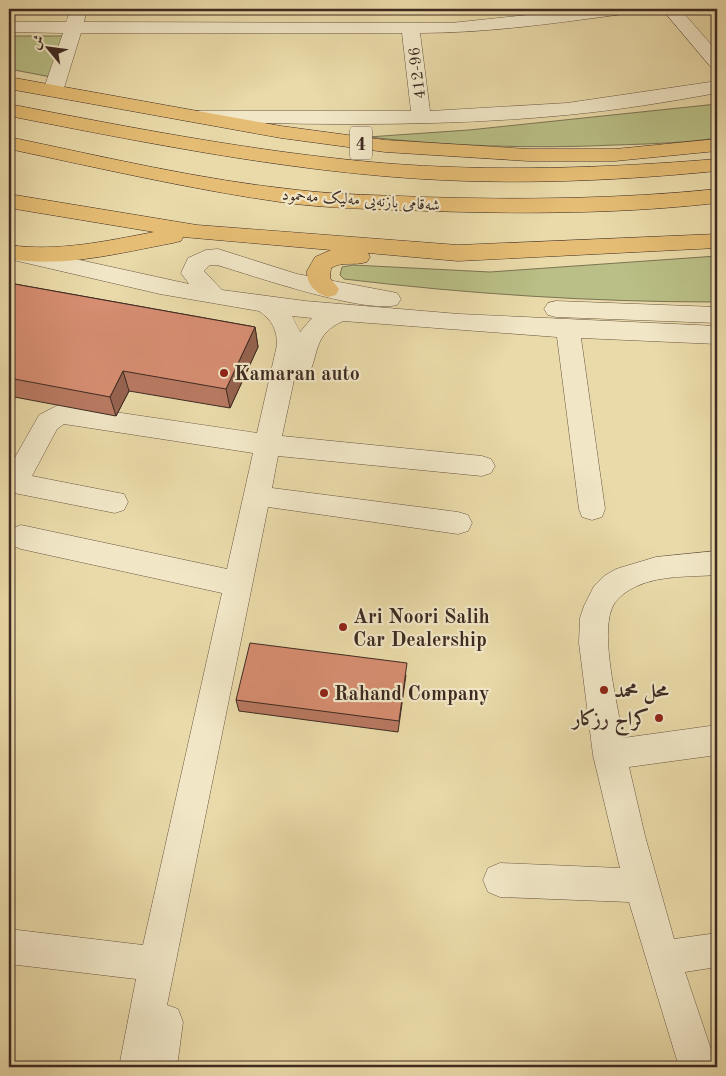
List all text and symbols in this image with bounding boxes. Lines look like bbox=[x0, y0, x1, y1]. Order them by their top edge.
north arrow bbox=[22, 22, 72, 72]
text: ش bbox=[28, 33, 47, 52]
street label: 412-96 bbox=[407, 46, 429, 100]
road number: 4 bbox=[350, 126, 372, 160]
street label: شەقامی بازنەیی مەلیک مەحمود bbox=[281, 185, 441, 216]
place label: Kamaran auto bbox=[234, 365, 360, 385]
marker: Kamaran auto bbox=[218, 367, 230, 379]
place label: Ari Noori Salih Car Dealership bbox=[353, 608, 490, 651]
marker: Ari Noori Salih Car Dealership bbox=[337, 621, 349, 633]
place label: محل محمد bbox=[614, 682, 669, 704]
marker: محل محمد bbox=[598, 684, 610, 696]
place label: Rahand Company bbox=[334, 685, 490, 705]
marker: Rahand Company bbox=[318, 687, 330, 699]
place label: كراج رزكار bbox=[570, 707, 649, 737]
marker: كراج رزكار bbox=[653, 712, 665, 724]

